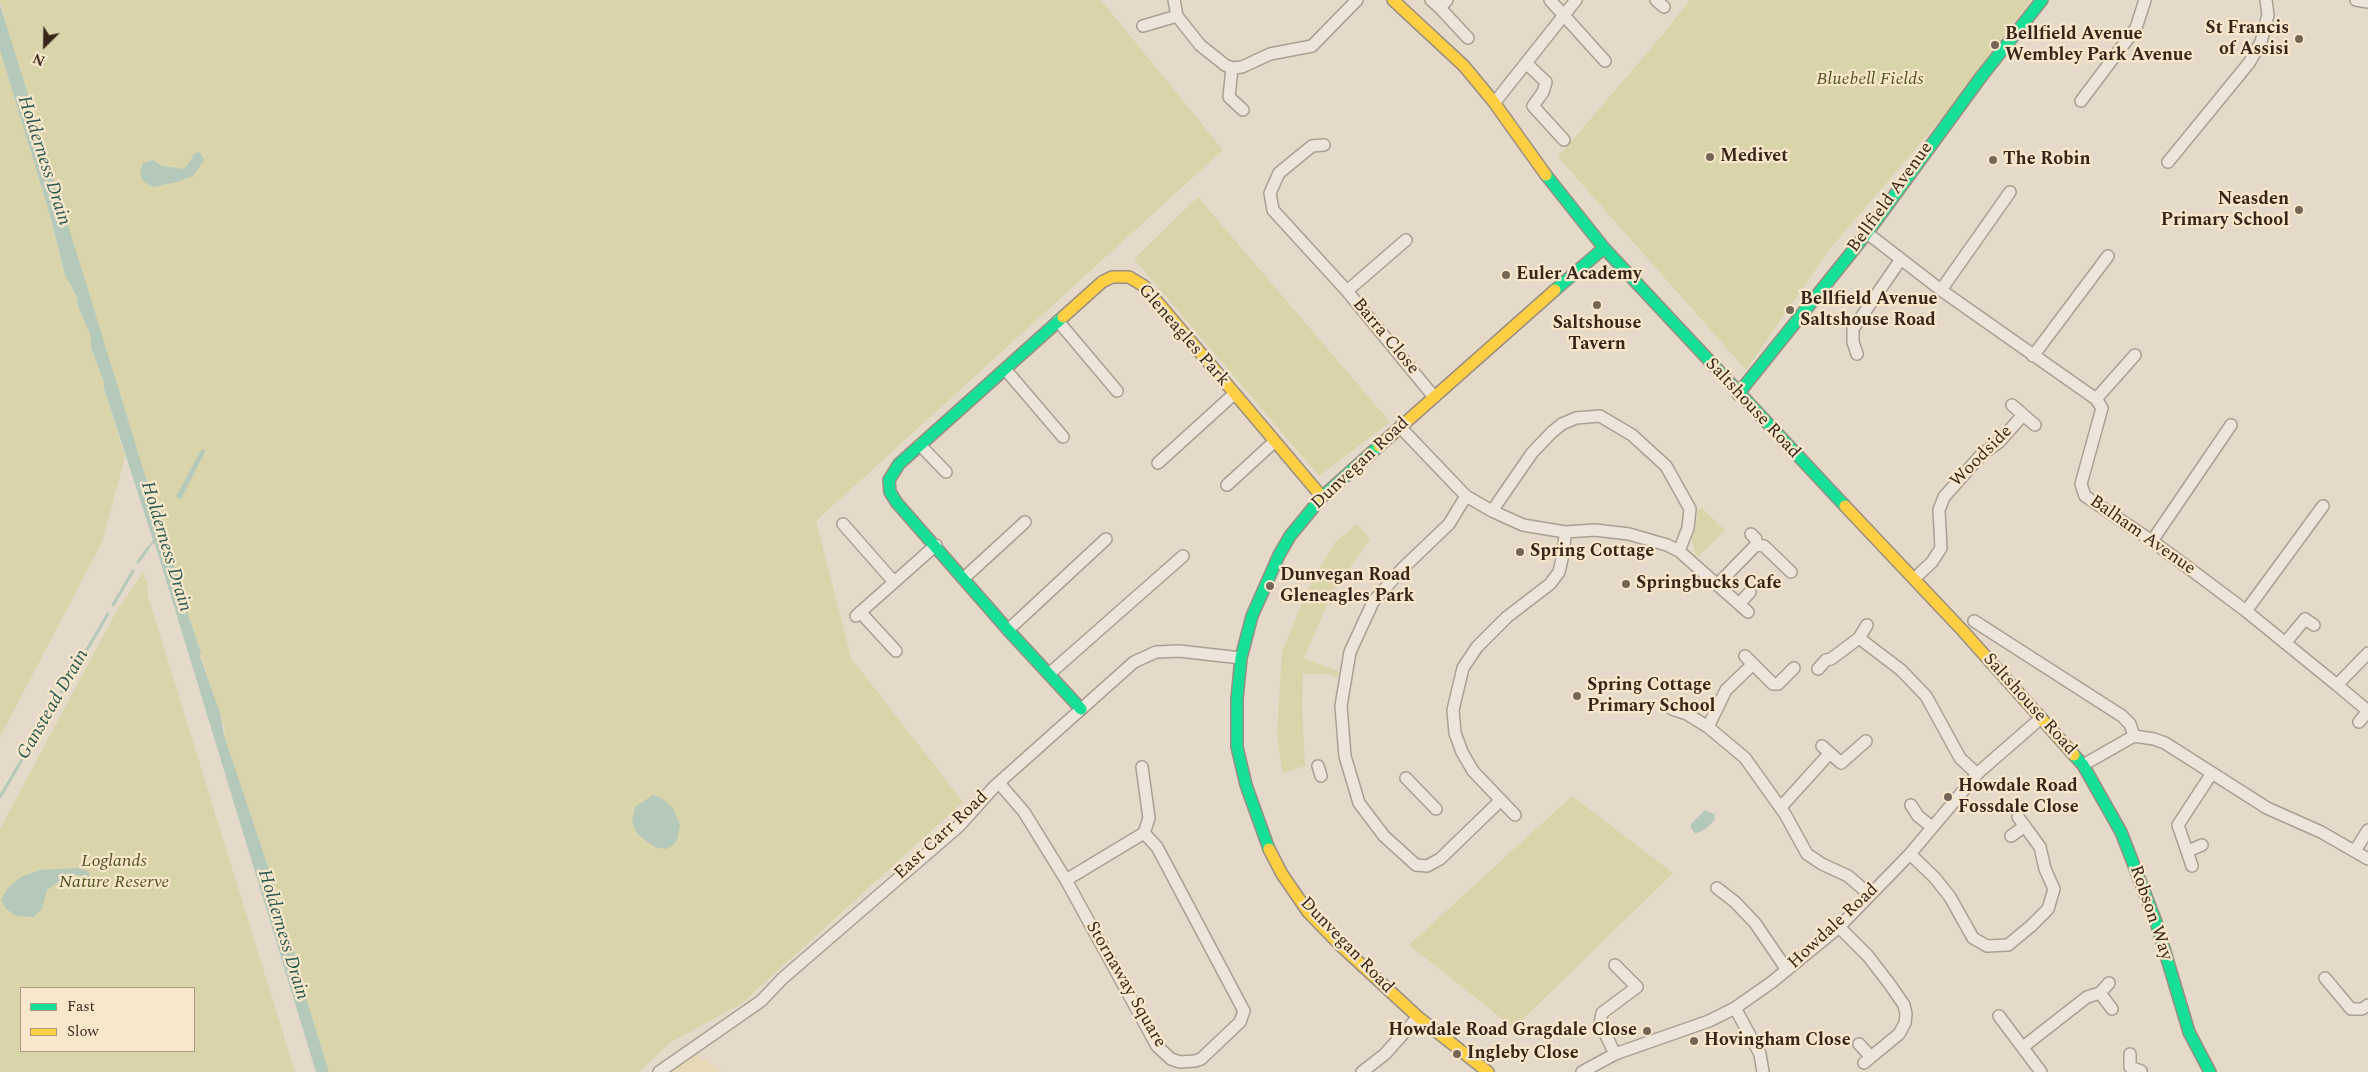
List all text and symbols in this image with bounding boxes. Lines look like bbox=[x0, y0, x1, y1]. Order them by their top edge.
place label: St Francis of Assisi bbox=[2205, 18, 2289, 60]
north arrow bbox=[20, 20, 70, 70]
place label: Bellfield Avenue Wembley Park Avenue bbox=[2005, 24, 2192, 66]
marker: St Francis of Assisi bbox=[2293, 33, 2305, 45]
marker: Bellfield Avenue Wembley Park Avenue bbox=[1989, 39, 2001, 51]
text: N bbox=[30, 47, 48, 71]
park label: Bluebell Fields bbox=[1816, 69, 1924, 91]
water label: Holderness Drain bbox=[11, 93, 75, 229]
street label: Bellfield Avenue bbox=[1844, 139, 1938, 257]
place label: Medivet bbox=[1720, 146, 1788, 168]
place label: The Robin bbox=[2003, 149, 2091, 171]
marker: Medivet bbox=[1704, 151, 1716, 163]
marker: The Robin bbox=[1987, 154, 1999, 166]
place label: Neasden Primary School bbox=[2161, 189, 2289, 232]
marker: Neasden Primary School bbox=[2293, 204, 2305, 216]
place label: Euler Academy bbox=[1516, 264, 1642, 286]
marker: Euler Academy bbox=[1500, 269, 1512, 281]
street label: Gleneagles Park bbox=[1133, 280, 1233, 392]
place label: Bellfield Avenue Saltshouse Road bbox=[1800, 289, 1938, 332]
street label: Barra Close bbox=[1347, 294, 1423, 380]
marker: Saltshouse Tavern bbox=[1591, 299, 1603, 311]
marker: Bellfield Avenue Saltshouse Road bbox=[1784, 304, 1796, 316]
place label: Saltshouse Tavern bbox=[1553, 313, 1641, 356]
street label: Saltshouse Road bbox=[1700, 354, 1804, 464]
street label: Dunvegan Road bbox=[1308, 413, 1414, 515]
street label: Woodside bbox=[1946, 421, 2018, 493]
water label: Holderness Drain bbox=[134, 479, 196, 615]
street label: Balham Avenue bbox=[2085, 491, 2199, 581]
place label: Spring Cottage bbox=[1530, 541, 1654, 563]
marker: Spring Cottage bbox=[1514, 546, 1526, 558]
place label: Dunvegan Road Gleneagles Park bbox=[1280, 565, 1414, 608]
place label: Springbucks Cafe bbox=[1636, 573, 1782, 595]
marker: Springbucks Cafe bbox=[1620, 578, 1632, 590]
marker: Dunvegan Road Gleneagles Park bbox=[1264, 580, 1276, 592]
water label: Ganstead Drain bbox=[13, 646, 95, 764]
street label: Saltshouse Road bbox=[1978, 649, 2080, 761]
place label: Spring Cottage Primary School bbox=[1587, 675, 1715, 718]
marker: Spring Cottage Primary School bbox=[1571, 690, 1583, 702]
place label: Howdale Road Fossdale Close bbox=[1958, 776, 2079, 819]
street label: East Carr Road bbox=[891, 787, 993, 885]
marker: Howdale Road Fossdale Close bbox=[1942, 791, 1954, 803]
park label: Loglands Nature Reserve bbox=[59, 851, 169, 894]
street label: Robson Way bbox=[2124, 863, 2176, 963]
water label: Holderness Drain bbox=[251, 867, 313, 1003]
street label: Howdale Road bbox=[1784, 880, 1884, 974]
street label: Dunvegan Road bbox=[1295, 893, 1397, 999]
street label: Stornaway Square bbox=[1080, 918, 1170, 1052]
legend bbox=[20, 987, 195, 1052]
text: Fast bbox=[67, 995, 95, 1018]
text: Slow bbox=[67, 1020, 99, 1043]
place label: Howdale Road Gragdale Close bbox=[1388, 1020, 1637, 1042]
marker: Howdale Road Gragdale Close bbox=[1641, 1025, 1653, 1037]
place label: Hovingham Close bbox=[1704, 1030, 1851, 1052]
marker: Hovingham Close bbox=[1688, 1035, 1700, 1047]
place label: Ingleby Close bbox=[1467, 1043, 1579, 1065]
marker: Ingleby Close bbox=[1451, 1048, 1463, 1060]

